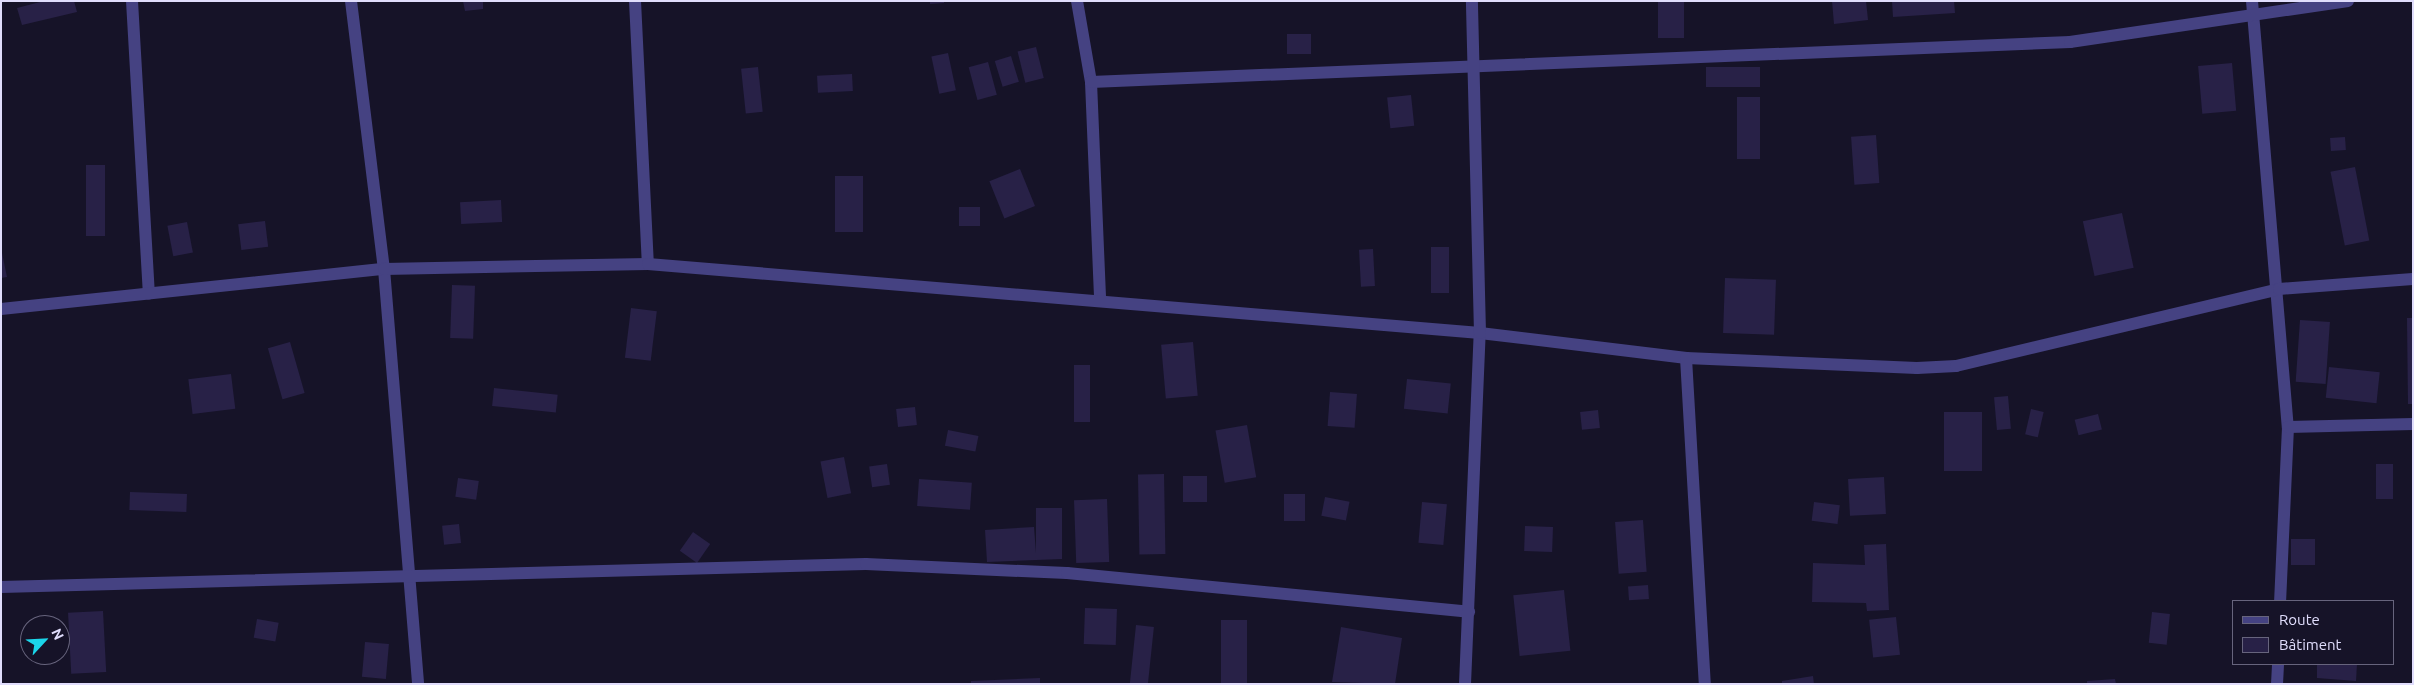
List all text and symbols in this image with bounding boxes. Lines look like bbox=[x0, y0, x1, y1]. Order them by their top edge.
legend bbox=[2232, 600, 2394, 665]
text: Route bbox=[2279, 611, 2320, 628]
north arrow bbox=[20, 615, 70, 665]
text: N bbox=[48, 626, 67, 642]
text: Bâtiment bbox=[2279, 636, 2341, 653]

